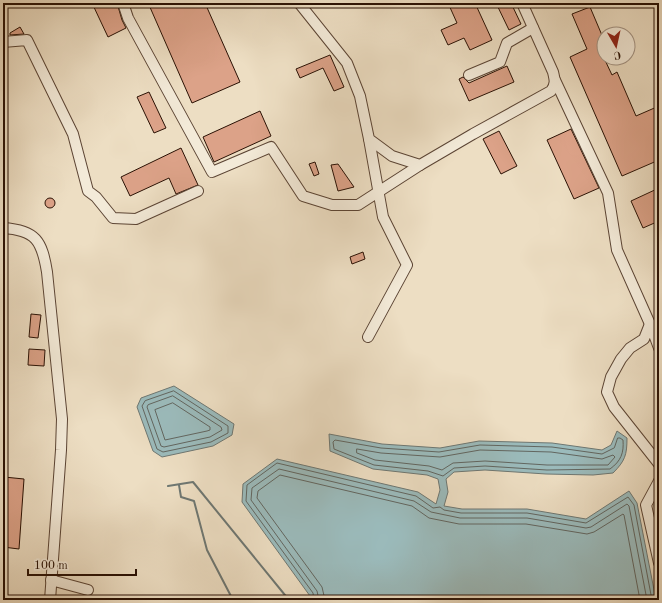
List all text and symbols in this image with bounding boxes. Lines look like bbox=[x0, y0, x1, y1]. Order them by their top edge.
north arrow bbox=[596, 26, 636, 66]
text: С bbox=[613, 48, 622, 60]
scale bar bbox=[28, 551, 136, 577]
text: 100 m bbox=[34, 560, 68, 572]

